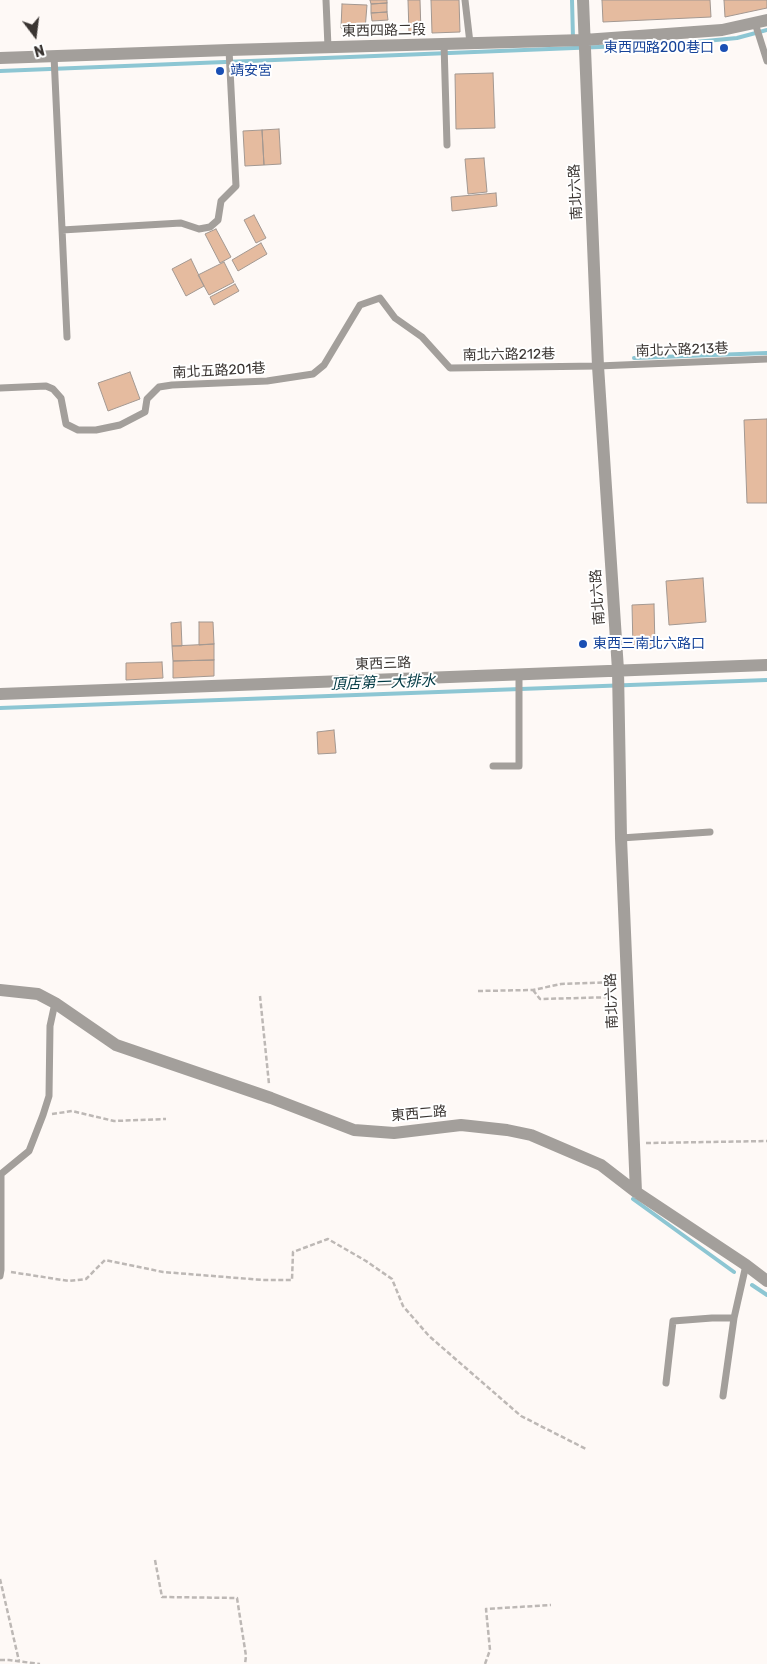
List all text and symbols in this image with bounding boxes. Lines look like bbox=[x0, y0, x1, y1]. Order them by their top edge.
north arrow bbox=[10, 10, 60, 60]
street label: 東西四路二段 bbox=[342, 22, 426, 40]
text: N bbox=[32, 40, 46, 59]
place label: 東西四路200巷口 bbox=[604, 40, 714, 56]
marker: 東西四路200巷口 bbox=[718, 42, 730, 54]
place label: 靖安宮 bbox=[230, 63, 272, 79]
marker: 靖安宮 bbox=[214, 65, 226, 77]
street label: 南北六路 bbox=[566, 164, 586, 220]
street label: 南北六路213巷 bbox=[635, 340, 729, 360]
street label: 南北六路212巷 bbox=[463, 346, 555, 364]
street label: 南北五路201巷 bbox=[172, 360, 266, 382]
street label: 南北六路 bbox=[588, 568, 608, 626]
place label: 東西三南北六路口 bbox=[593, 636, 705, 652]
marker: 東西三南北六路口 bbox=[577, 638, 589, 650]
street label: 東西三路 bbox=[355, 655, 411, 673]
water label: 頂店第一大排水 bbox=[330, 672, 436, 694]
street label: 南北六路 bbox=[603, 973, 621, 1029]
street label: 東西二路 bbox=[390, 1103, 448, 1125]

